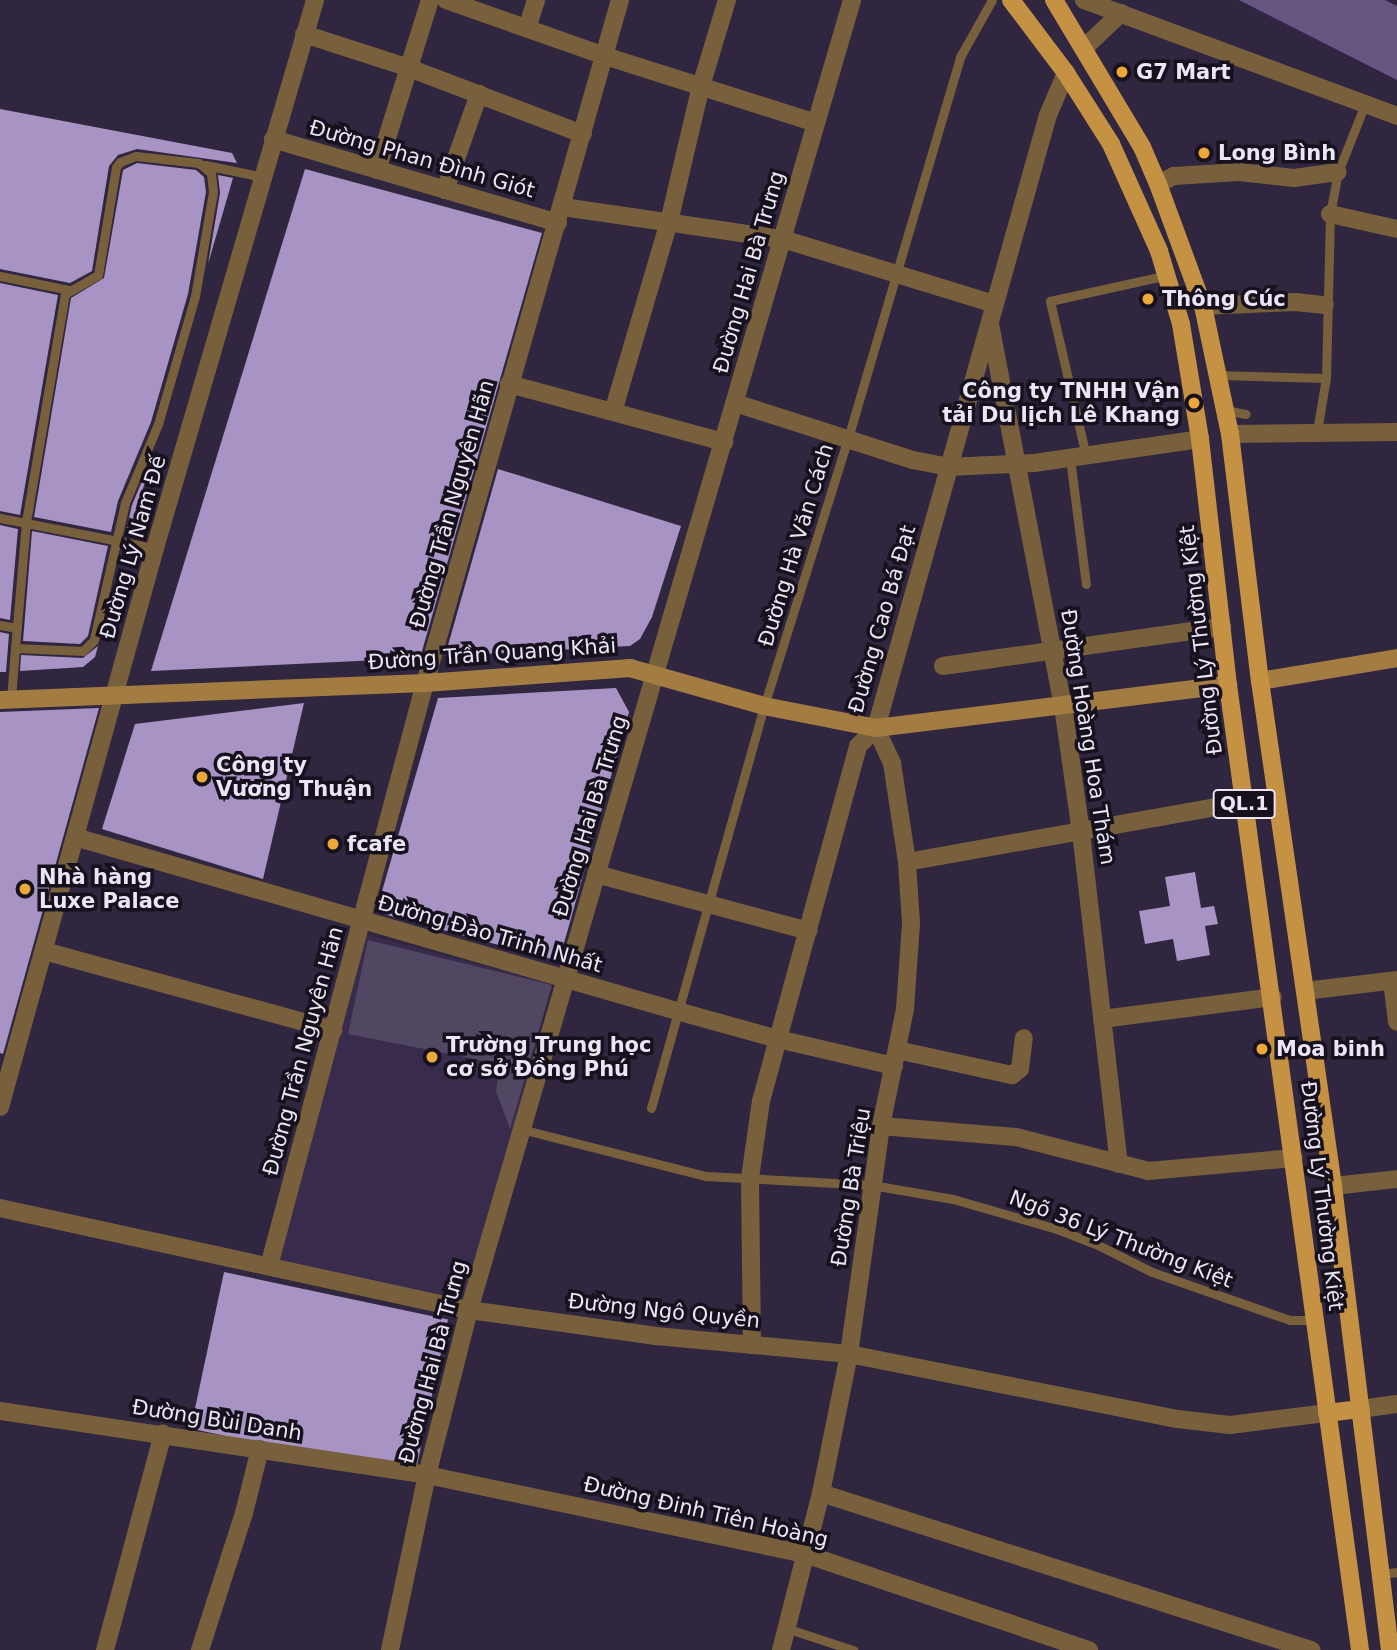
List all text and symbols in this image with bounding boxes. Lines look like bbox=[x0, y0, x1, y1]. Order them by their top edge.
place label: G7 Mart bbox=[1136, 59, 1231, 85]
marker: G7 Mart bbox=[1114, 64, 1130, 80]
street label: Đường Phan Đình Giót bbox=[306, 115, 538, 203]
place label: Long Bình bbox=[1218, 140, 1336, 166]
marker: Long Bình bbox=[1196, 145, 1212, 161]
street label: Đường Hai Bà Trưng bbox=[708, 168, 790, 376]
place label: Thông Cúc bbox=[1162, 286, 1286, 312]
marker: Thông Cúc bbox=[1140, 291, 1156, 307]
street label: Đường Trần Nguyên Hãn bbox=[405, 377, 499, 631]
place label: Công ty TNHH Vận tải Du lịch Lê Khang bbox=[942, 378, 1180, 428]
marker: Công ty TNHH Vận tải Du lịch Lê Khang bbox=[1186, 395, 1202, 411]
street label: Đường Hà Văn Cách bbox=[753, 441, 839, 649]
street label: Đường Lý Nam Đế bbox=[95, 452, 171, 642]
street label: Đường Cao Bá Đạt bbox=[843, 522, 921, 716]
street label: Đường Lý Thường Kiệt bbox=[1174, 524, 1228, 756]
street label: Đường Hoàng Hoa Thám bbox=[1055, 608, 1121, 866]
street label: Đường Trần Quang Khải bbox=[367, 633, 617, 675]
street label: Đường Hai Bà Trưng bbox=[547, 712, 633, 920]
place label: Công ty Vương Thuận bbox=[216, 752, 372, 802]
marker: Công ty Vương Thuận bbox=[194, 769, 210, 785]
road number: QL.1 bbox=[1212, 789, 1276, 820]
place label: fcafe bbox=[347, 831, 406, 857]
marker: fcafe bbox=[325, 836, 341, 852]
place label: Nhà hàng Luxe Palace bbox=[39, 864, 179, 914]
marker: Nhà hàng Luxe Palace bbox=[17, 881, 33, 897]
street label: Đường Đào Trinh Nhất bbox=[375, 890, 605, 978]
street label: Đường Trần Nguyên Hãn bbox=[258, 924, 348, 1178]
place label: Trường Trung học cơ sở Đồng Phú bbox=[446, 1032, 651, 1082]
place label: Moa binh bbox=[1276, 1036, 1385, 1062]
marker: Moa binh bbox=[1254, 1041, 1270, 1057]
marker: Trường Trung học cơ sở Đồng Phú bbox=[424, 1049, 440, 1065]
street label: Đường Lý Thường Kiệt bbox=[1295, 1080, 1349, 1312]
street label: Đường Bà Triệu bbox=[826, 1106, 876, 1268]
street label: Ngõ 36 Lý Thường Kiệt bbox=[1006, 1185, 1236, 1293]
street label: Đường Hai Bà Trưng bbox=[394, 1258, 472, 1466]
street label: Đường Ngô Quyền bbox=[567, 1288, 761, 1334]
street label: Đường Bùi Danh bbox=[130, 1394, 304, 1446]
street label: Đường Đinh Tiên Hoàng bbox=[581, 1472, 831, 1552]

